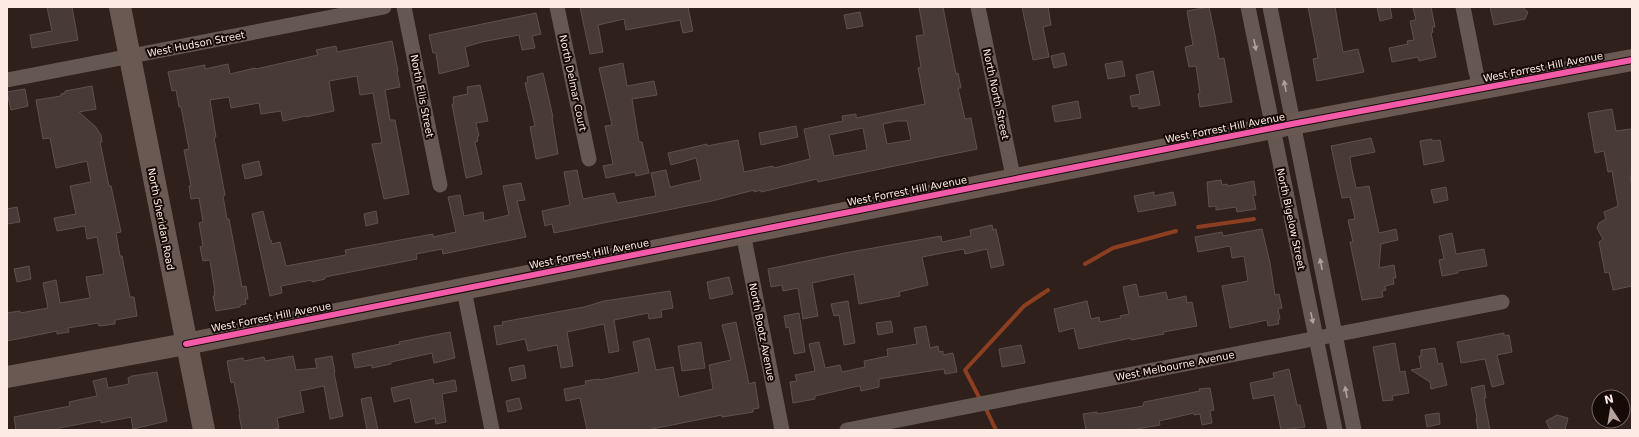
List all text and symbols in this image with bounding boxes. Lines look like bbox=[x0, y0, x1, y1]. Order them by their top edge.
street label: West Hudson Street bbox=[146, 29, 246, 59]
street label: North Delmar Court bbox=[557, 34, 589, 132]
one-way arrow bbox=[1253, 39, 1259, 51]
street label: North North Street bbox=[981, 48, 1011, 141]
street label: West Forrest Hill Avenue bbox=[1482, 50, 1604, 84]
street label: North Ellis Street bbox=[409, 53, 435, 139]
one-way arrow bbox=[1282, 80, 1288, 92]
street label: West Forrest Hill Avenue bbox=[1164, 111, 1286, 145]
street label: North Sheridan Road bbox=[146, 167, 176, 271]
street label: North Bigelow Street bbox=[1275, 167, 1307, 271]
street label: West Forrest Hill Avenue bbox=[846, 174, 968, 208]
street label: West Forrest Hill Avenue bbox=[528, 237, 650, 271]
one-way arrow bbox=[1317, 258, 1323, 270]
street label: North Bootz Avenue bbox=[747, 282, 777, 382]
street label: West Forrest Hill Avenue bbox=[210, 300, 332, 334]
one-way arrow bbox=[1309, 311, 1315, 324]
street label: West Melbourne Avenue bbox=[1115, 349, 1235, 383]
one-way arrow bbox=[1343, 386, 1349, 398]
north arrow bbox=[1591, 389, 1631, 429]
text: N bbox=[1603, 392, 1615, 407]

